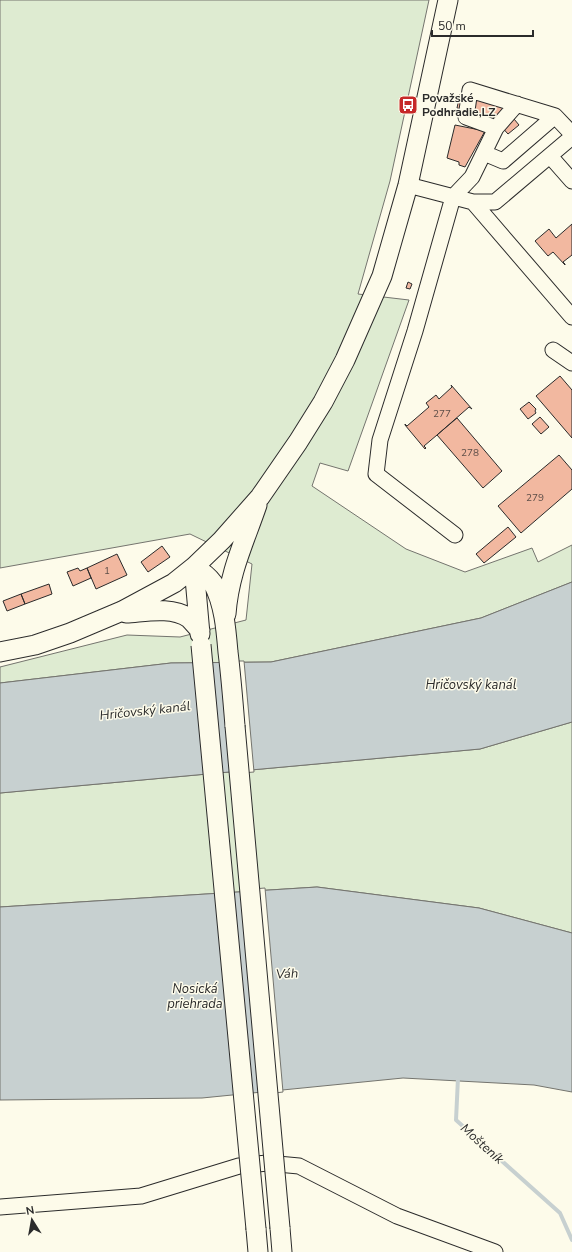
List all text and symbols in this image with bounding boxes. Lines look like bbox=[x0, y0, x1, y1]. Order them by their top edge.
scale bar bbox=[432, 12, 533, 38]
text: 50 m bbox=[438, 18, 466, 34]
place label: Považské Podhradie,LZ bbox=[422, 90, 496, 120]
bus stop icon: Považské Podhradie,LZ bbox=[397, 94, 419, 116]
house number: 277 bbox=[433, 407, 451, 421]
house number: 278 bbox=[461, 446, 479, 460]
house number: 279 bbox=[526, 491, 544, 505]
house number: 1 bbox=[104, 564, 110, 578]
water label: Hričovský kanál bbox=[425, 676, 517, 694]
water label: Hričovský kanál bbox=[99, 697, 191, 725]
water label: Váh bbox=[275, 965, 299, 983]
water label: Nosická priehrada bbox=[167, 980, 223, 1013]
water label: Mošteník bbox=[456, 1120, 508, 1169]
north arrow bbox=[12, 1200, 52, 1240]
text: N bbox=[25, 1203, 36, 1219]

